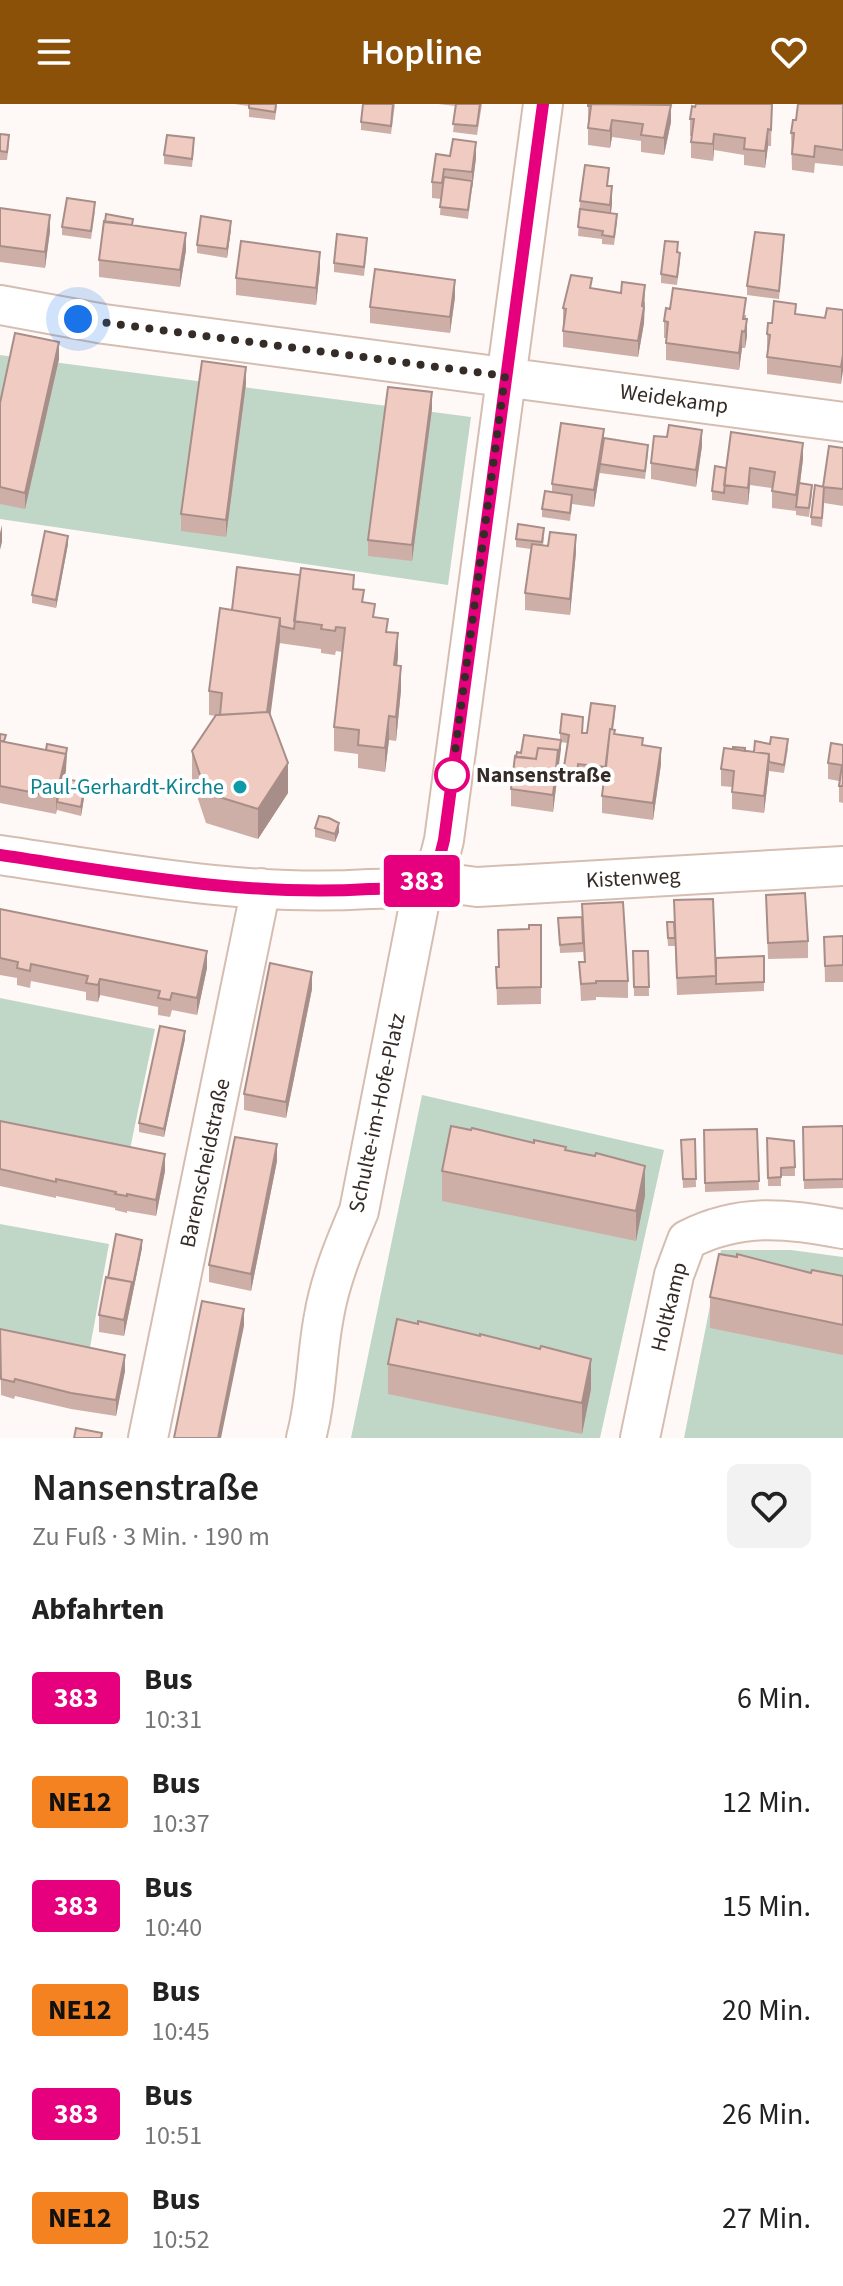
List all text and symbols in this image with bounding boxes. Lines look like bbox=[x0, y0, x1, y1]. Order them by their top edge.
text: Hopline bbox=[361, 27, 482, 78]
icon: menu bbox=[32, 30, 76, 74]
icon: heart bbox=[767, 30, 811, 74]
your location bbox=[58, 299, 98, 339]
street label: Weidekamp bbox=[618, 376, 730, 422]
marker: Nansenstraße bbox=[435, 758, 469, 792]
place label: Nansenstraße bbox=[476, 759, 611, 791]
place label: Paul-Gerhardt-Kirche bbox=[30, 771, 224, 803]
marker: Paul-Gerhardt-Kirche bbox=[231, 778, 249, 796]
line badge: 383 bbox=[376, 855, 468, 907]
street label: Kistenweg bbox=[585, 860, 681, 896]
text: 383 bbox=[400, 861, 444, 901]
street label: Schulte-im-Hofe-Platz bbox=[340, 1010, 414, 1216]
street label: Barenscheidstraße bbox=[171, 1075, 239, 1251]
street label: Holtkamp bbox=[642, 1259, 696, 1355]
text: Nansenstraße bbox=[32, 1461, 259, 1515]
button: heart bbox=[727, 1464, 811, 1548]
text: Zu Fuß · 3 Min. · 190 m bbox=[32, 1518, 270, 1555]
text: Abfahrten bbox=[32, 1588, 164, 1631]
text: Bus bbox=[144, 1658, 192, 1701]
text: 6 Min. bbox=[737, 1677, 811, 1720]
text: 383 bbox=[54, 1678, 98, 1718]
text: 10:31 bbox=[144, 1701, 202, 1738]
text: Bus bbox=[152, 1762, 200, 1805]
text: 12 Min. bbox=[722, 1781, 811, 1824]
text: NE12 bbox=[48, 1782, 112, 1822]
text: 10:37 bbox=[152, 1805, 210, 1842]
text: Bus bbox=[144, 1866, 192, 1909]
text: 15 Min. bbox=[722, 1885, 811, 1928]
text: 383 bbox=[54, 1886, 98, 1926]
text: 10:40 bbox=[144, 1909, 202, 1946]
text: Bus bbox=[152, 1970, 200, 2013]
text: 20 Min. bbox=[722, 1989, 811, 2032]
text: NE12 bbox=[48, 1990, 112, 2030]
text: 10:45 bbox=[152, 2013, 210, 2050]
text: Bus bbox=[144, 2074, 192, 2117]
text: 26 Min. bbox=[722, 2093, 811, 2136]
text: 383 bbox=[54, 2094, 98, 2134]
text: 10:51 bbox=[144, 2117, 202, 2154]
text: Bus bbox=[152, 2178, 200, 2221]
text: 27 Min. bbox=[722, 2197, 811, 2240]
text: NE12 bbox=[48, 2198, 112, 2238]
text: 10:52 bbox=[152, 2221, 210, 2258]

